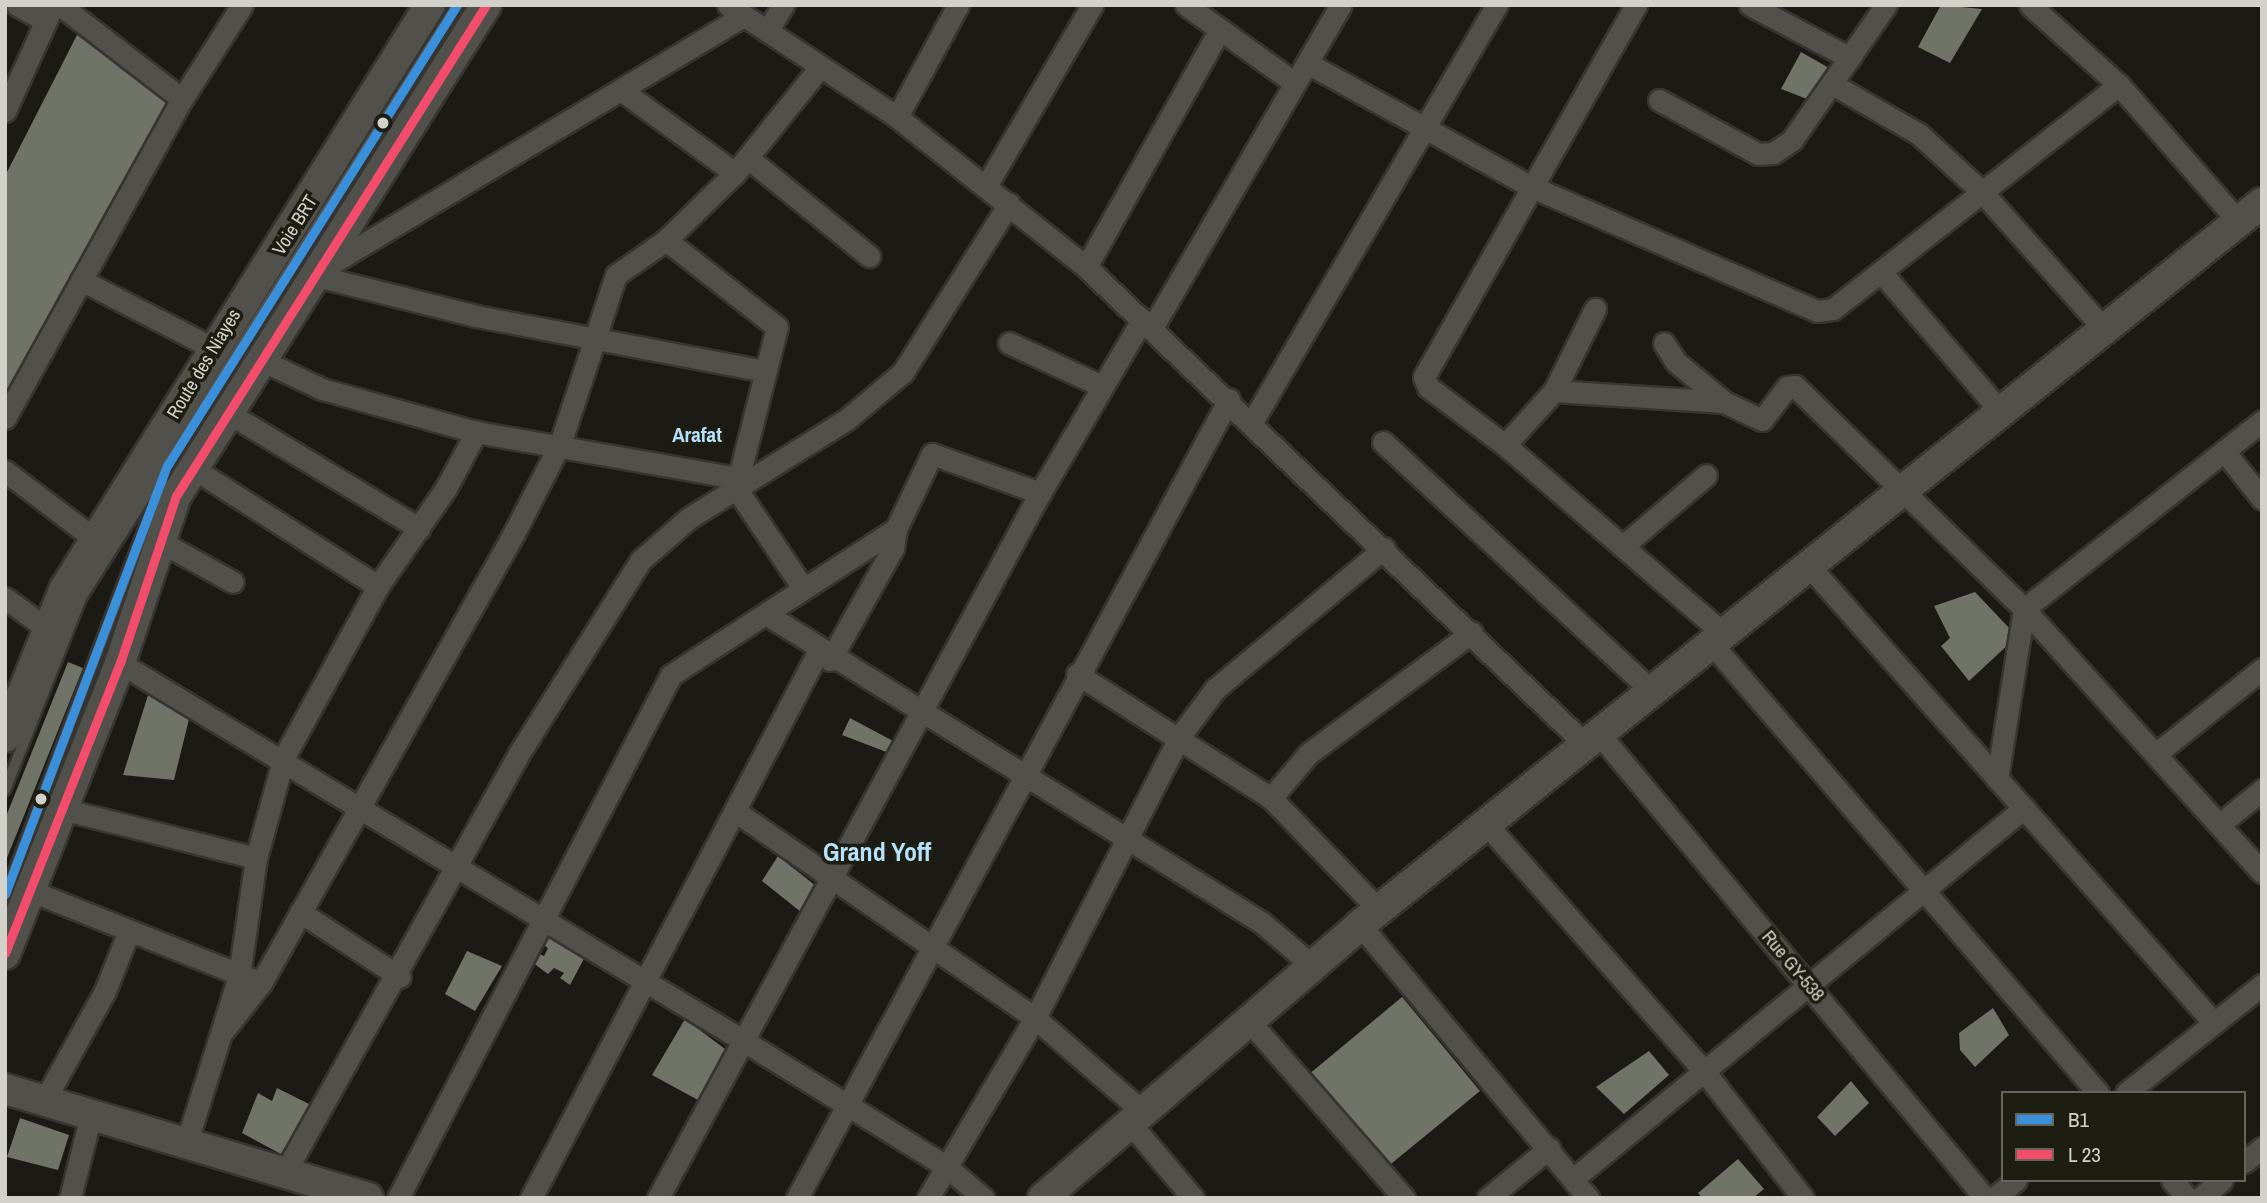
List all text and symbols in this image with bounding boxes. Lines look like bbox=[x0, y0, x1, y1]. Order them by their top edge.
unlabelled marker bbox=[376, 116, 390, 130]
street label: Voie BRT bbox=[268, 191, 322, 259]
street label: Route des Niayes bbox=[162, 305, 246, 423]
district label: Arafat bbox=[672, 422, 722, 448]
unlabelled marker bbox=[34, 792, 48, 806]
district label: Grand Yoff bbox=[823, 836, 931, 868]
street label: Rue GY-538 bbox=[1757, 926, 1829, 1006]
legend bbox=[2001, 1091, 2246, 1182]
text: B1 bbox=[2068, 1105, 2089, 1134]
text: L 23 bbox=[2068, 1140, 2101, 1169]

